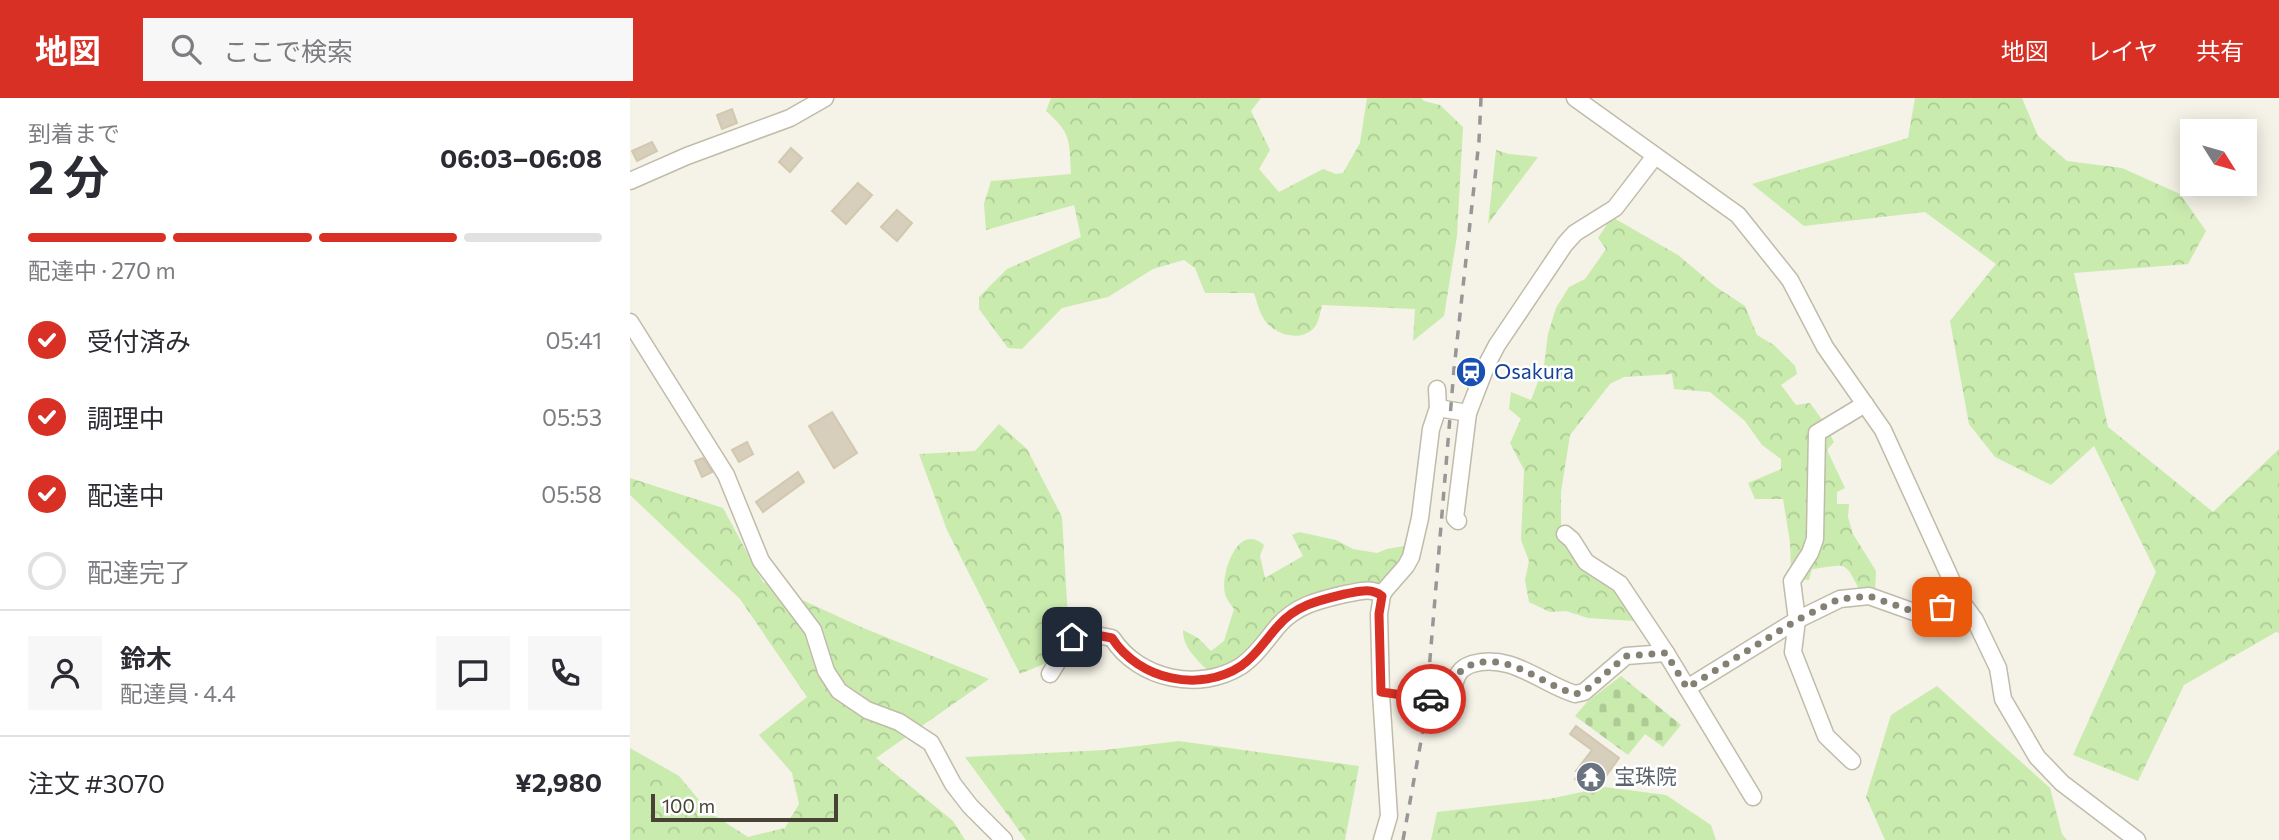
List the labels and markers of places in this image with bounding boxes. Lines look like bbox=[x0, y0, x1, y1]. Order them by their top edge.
station icon: Osakura bbox=[1454, 355, 1488, 389]
place label: Osakura bbox=[1494, 358, 1574, 383]
pin bbox=[1912, 577, 1972, 637]
pin bbox=[1042, 607, 1102, 667]
temple icon: 宝珠院 bbox=[1574, 760, 1608, 794]
place label: 宝珠院 bbox=[1614, 763, 1677, 788]

